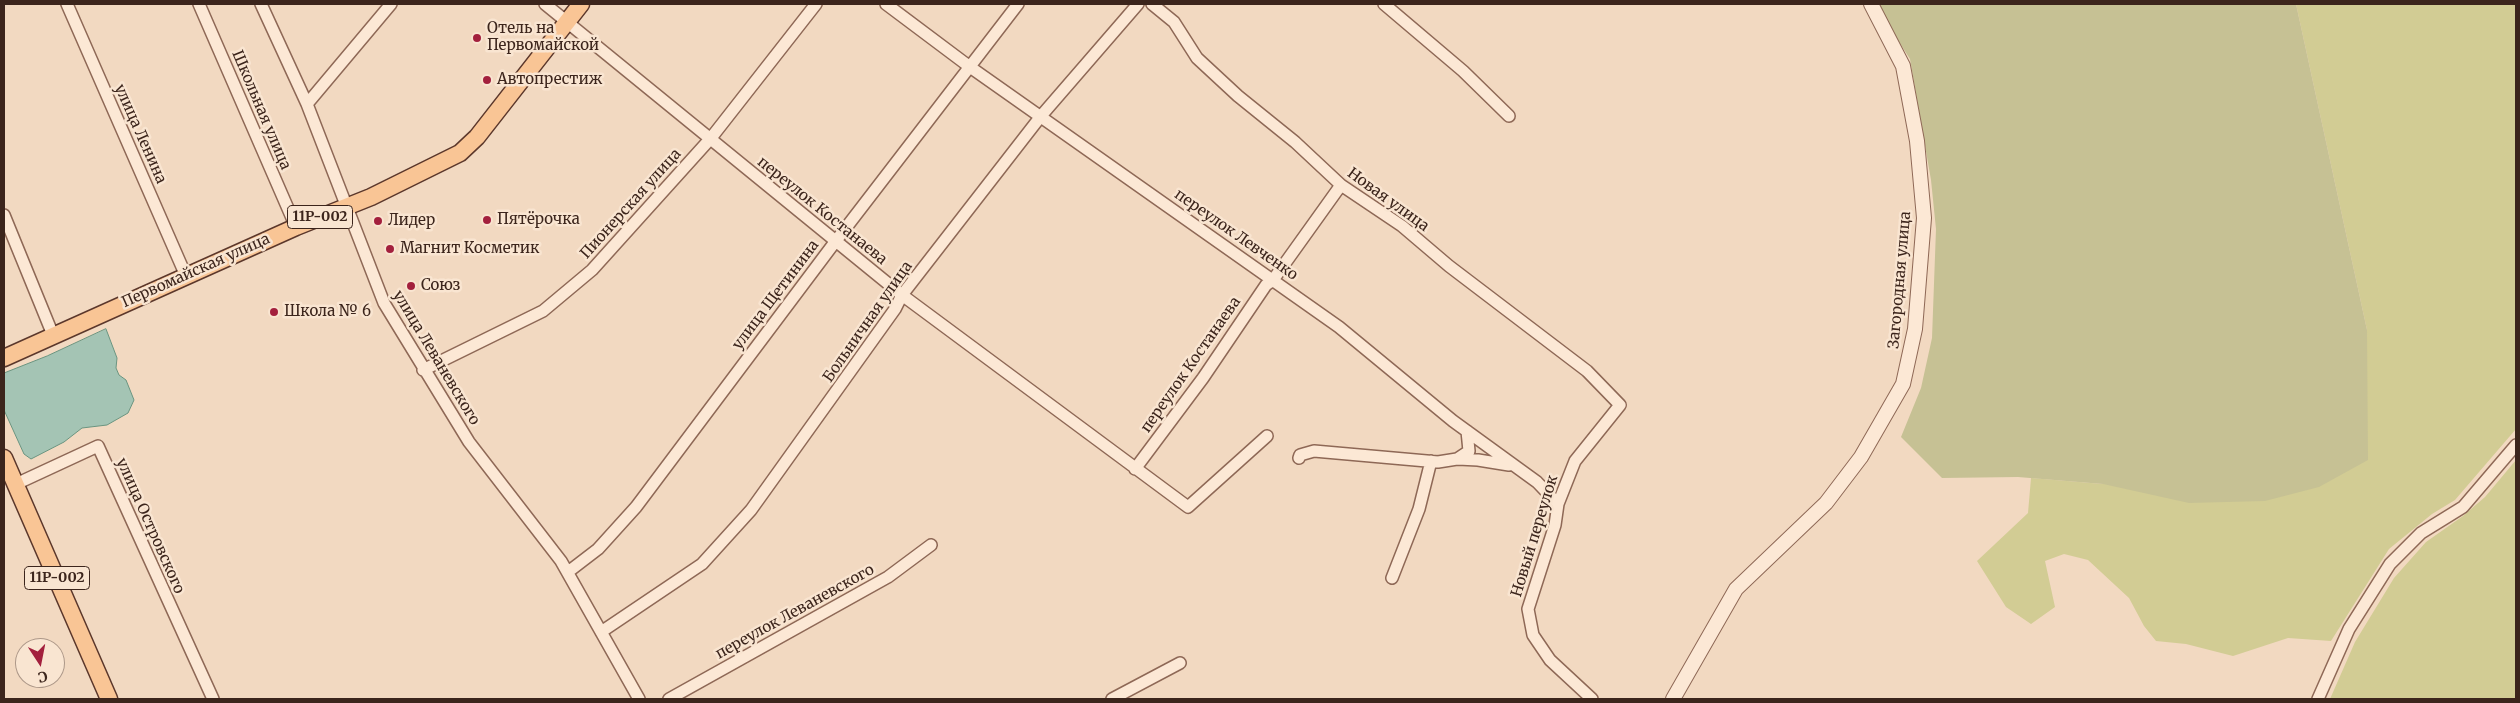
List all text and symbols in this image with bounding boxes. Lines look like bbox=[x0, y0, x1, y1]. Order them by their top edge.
place label: Отель на Первомайской bbox=[487, 20, 599, 55]
marker: Отель на Первомайской bbox=[471, 32, 483, 44]
street label: Школьная улица bbox=[228, 47, 294, 173]
place label: Автопрестиж bbox=[497, 71, 602, 89]
marker: Автопрестиж bbox=[481, 74, 493, 86]
street label: улица Ленина bbox=[110, 82, 170, 186]
street label: Пионерская улица bbox=[577, 145, 685, 263]
street label: переулок Костанаева bbox=[754, 153, 890, 269]
street label: Новая улица bbox=[1344, 164, 1432, 236]
street label: переулок Левченко bbox=[1171, 186, 1301, 284]
road number: 11Р-002 bbox=[288, 206, 352, 228]
place label: Пятёрочка bbox=[497, 211, 580, 229]
street label: Загородная улица bbox=[1885, 211, 1915, 349]
place label: Лидер bbox=[388, 212, 435, 230]
marker: Пятёрочка bbox=[481, 214, 493, 226]
marker: Лидер bbox=[372, 215, 384, 227]
street label: Первомайская улица bbox=[119, 230, 273, 312]
street label: улица Щетинина bbox=[729, 237, 823, 353]
place label: Магнит Косметик bbox=[400, 240, 540, 258]
marker: Магнит Косметик bbox=[384, 243, 396, 255]
street label: Больничная улица bbox=[820, 258, 916, 386]
place label: Союз bbox=[421, 277, 460, 295]
marker: Союз bbox=[405, 280, 417, 292]
street label: улица Леваневского bbox=[389, 287, 483, 429]
street label: переулок Костанаева bbox=[1137, 294, 1245, 436]
place label: Школа № 6 bbox=[284, 303, 371, 321]
marker: Школа № 6 bbox=[268, 306, 280, 318]
street label: улица Островского bbox=[112, 455, 188, 597]
street label: Новый переулок bbox=[1508, 473, 1562, 599]
street label: переулок Леваневского bbox=[713, 561, 877, 663]
road number: 11Р-002 bbox=[24, 566, 90, 590]
north arrow bbox=[15, 638, 65, 688]
text: С bbox=[36, 667, 49, 686]

